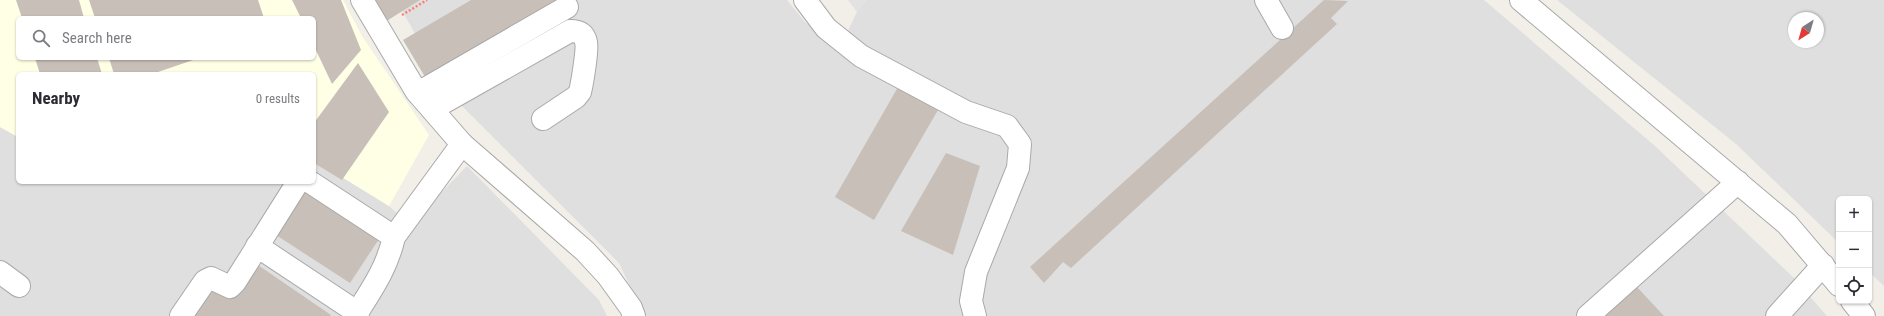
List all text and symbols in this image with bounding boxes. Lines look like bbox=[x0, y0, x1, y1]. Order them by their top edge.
north arrow bbox=[1788, 12, 1824, 48]
search box bbox=[16, 16, 316, 60]
icon: search bbox=[30, 27, 52, 49]
text: Search here bbox=[62, 29, 132, 47]
text: Nearby bbox=[32, 88, 80, 108]
text: 0 results bbox=[256, 91, 300, 106]
map controls bbox=[1836, 196, 1872, 304]
button: + bbox=[1836, 196, 1872, 232]
button: − bbox=[1836, 232, 1872, 268]
button: locate bbox=[1836, 268, 1872, 304]

